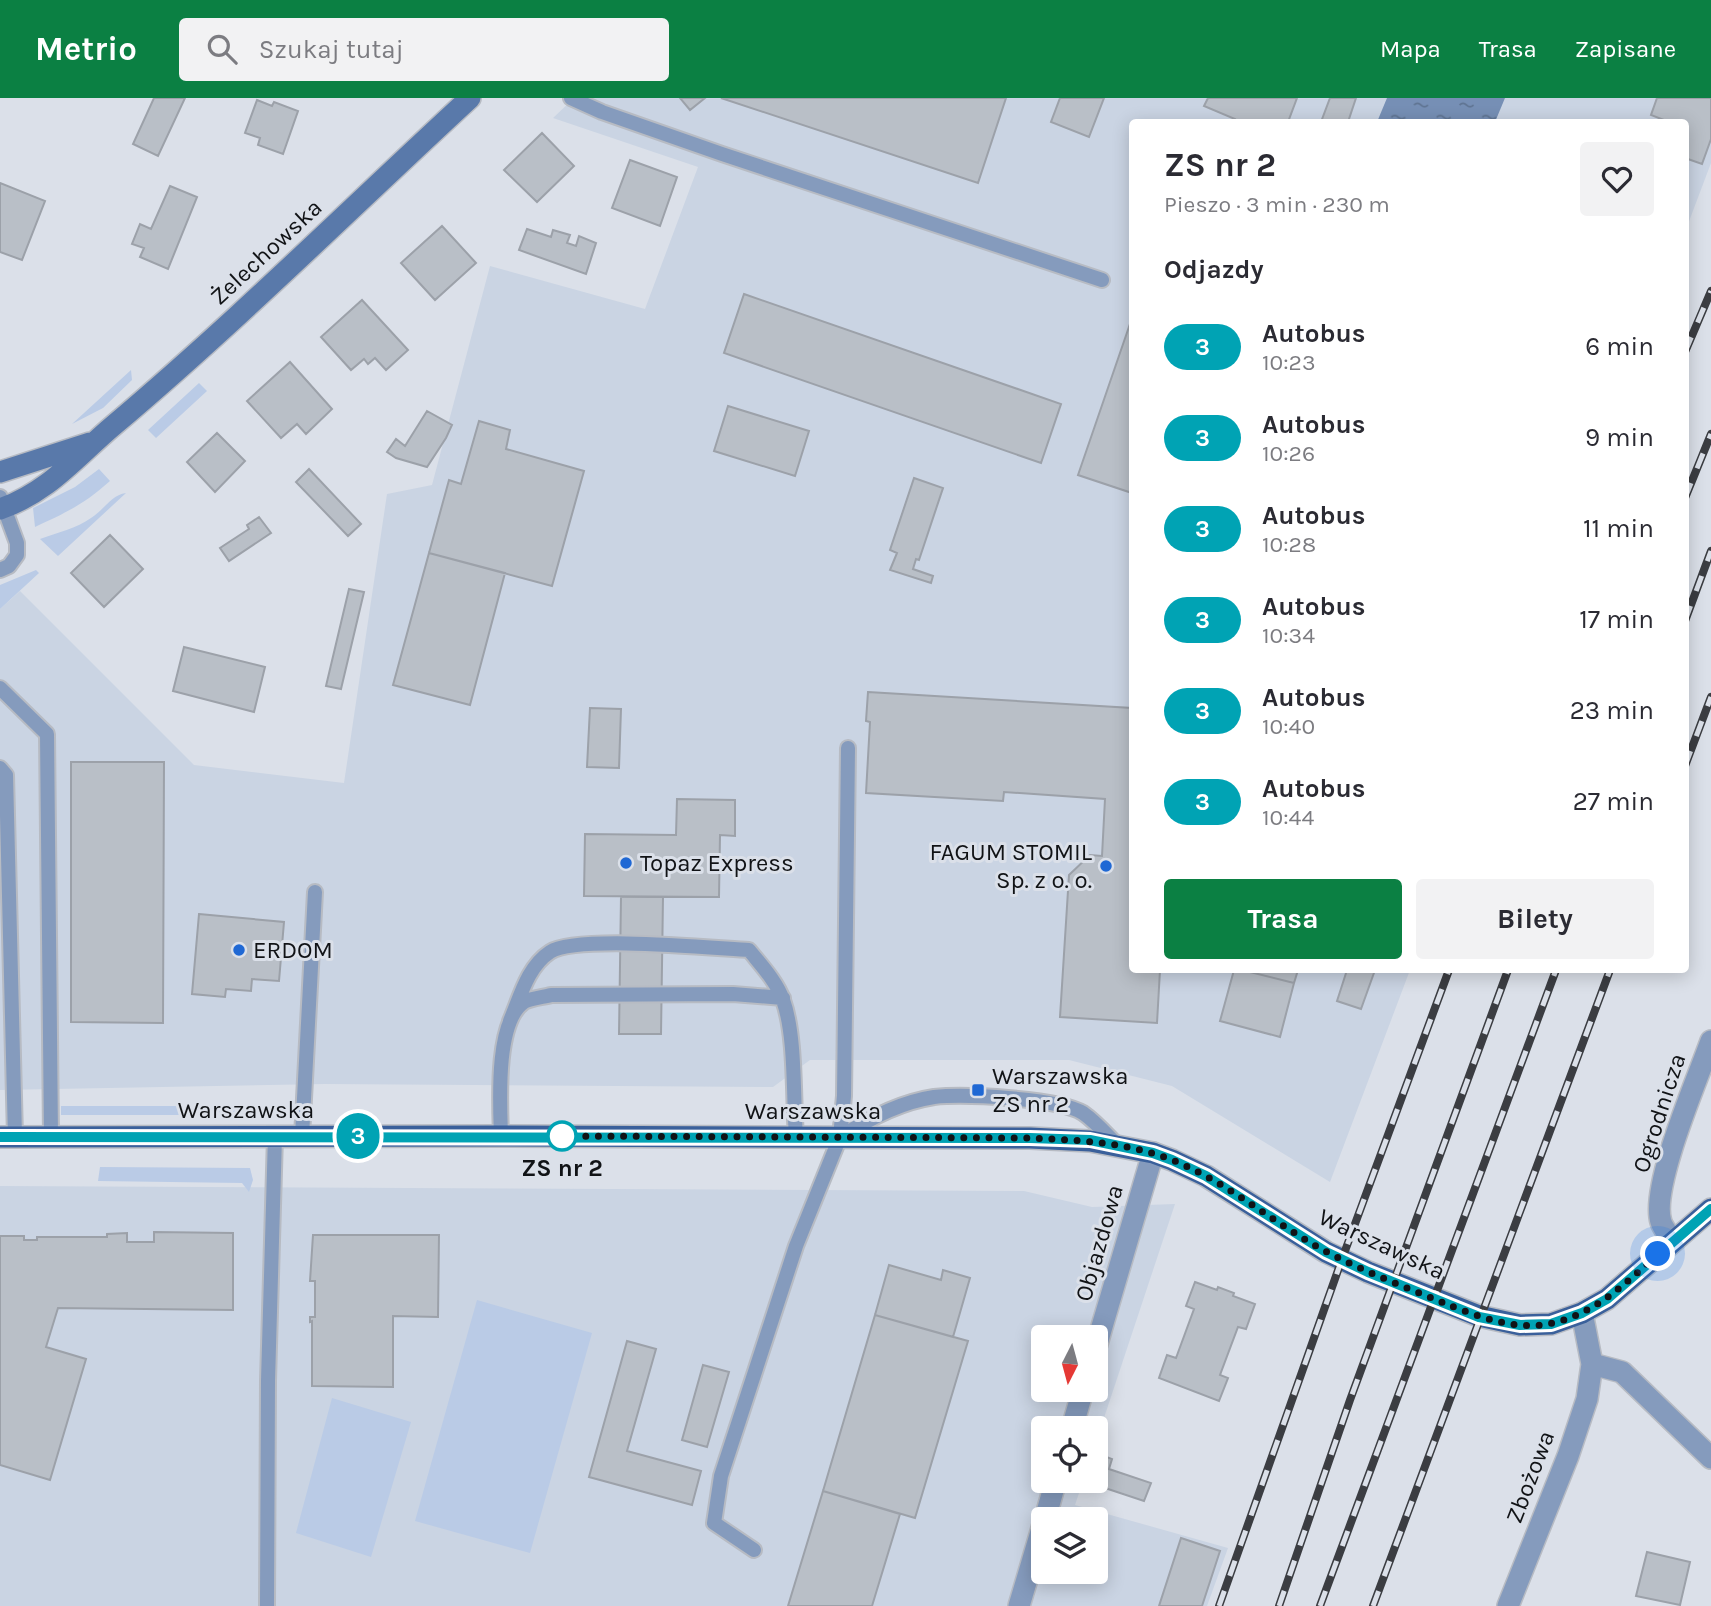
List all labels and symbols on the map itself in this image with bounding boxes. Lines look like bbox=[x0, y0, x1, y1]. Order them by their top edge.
street label: Żelechowska bbox=[204, 193, 328, 311]
place label: FAGUM STOMIL Sp. z o. o. bbox=[930, 838, 1093, 894]
place label: Topaz Express bbox=[640, 849, 794, 877]
marker: Topaz Express bbox=[618, 855, 634, 871]
marker: FAGUM STOMIL Sp. z o. o. bbox=[1098, 858, 1114, 874]
place label: ERDOM bbox=[253, 936, 333, 964]
marker: ERDOM bbox=[231, 942, 247, 958]
street label: Ogrodnicza bbox=[1627, 1050, 1691, 1176]
place label: Warszawska ZS nr 2 bbox=[992, 1062, 1129, 1118]
marker: Warszawska ZS nr 2 bbox=[970, 1082, 986, 1098]
street label: Warszawska bbox=[178, 1096, 314, 1124]
street label: Warszawska bbox=[745, 1097, 881, 1125]
line badge: 3 bbox=[335, 1113, 381, 1159]
marker: ZS nr 2 bbox=[547, 1121, 577, 1151]
place label: ZS nr 2 bbox=[521, 1154, 603, 1182]
street label: Objazdowa bbox=[1069, 1182, 1129, 1304]
street label: Warszawska bbox=[1314, 1202, 1450, 1286]
your location bbox=[1640, 1236, 1675, 1271]
north arrow bbox=[1031, 1325, 1108, 1402]
street label: Zbożowa bbox=[1500, 1427, 1560, 1527]

